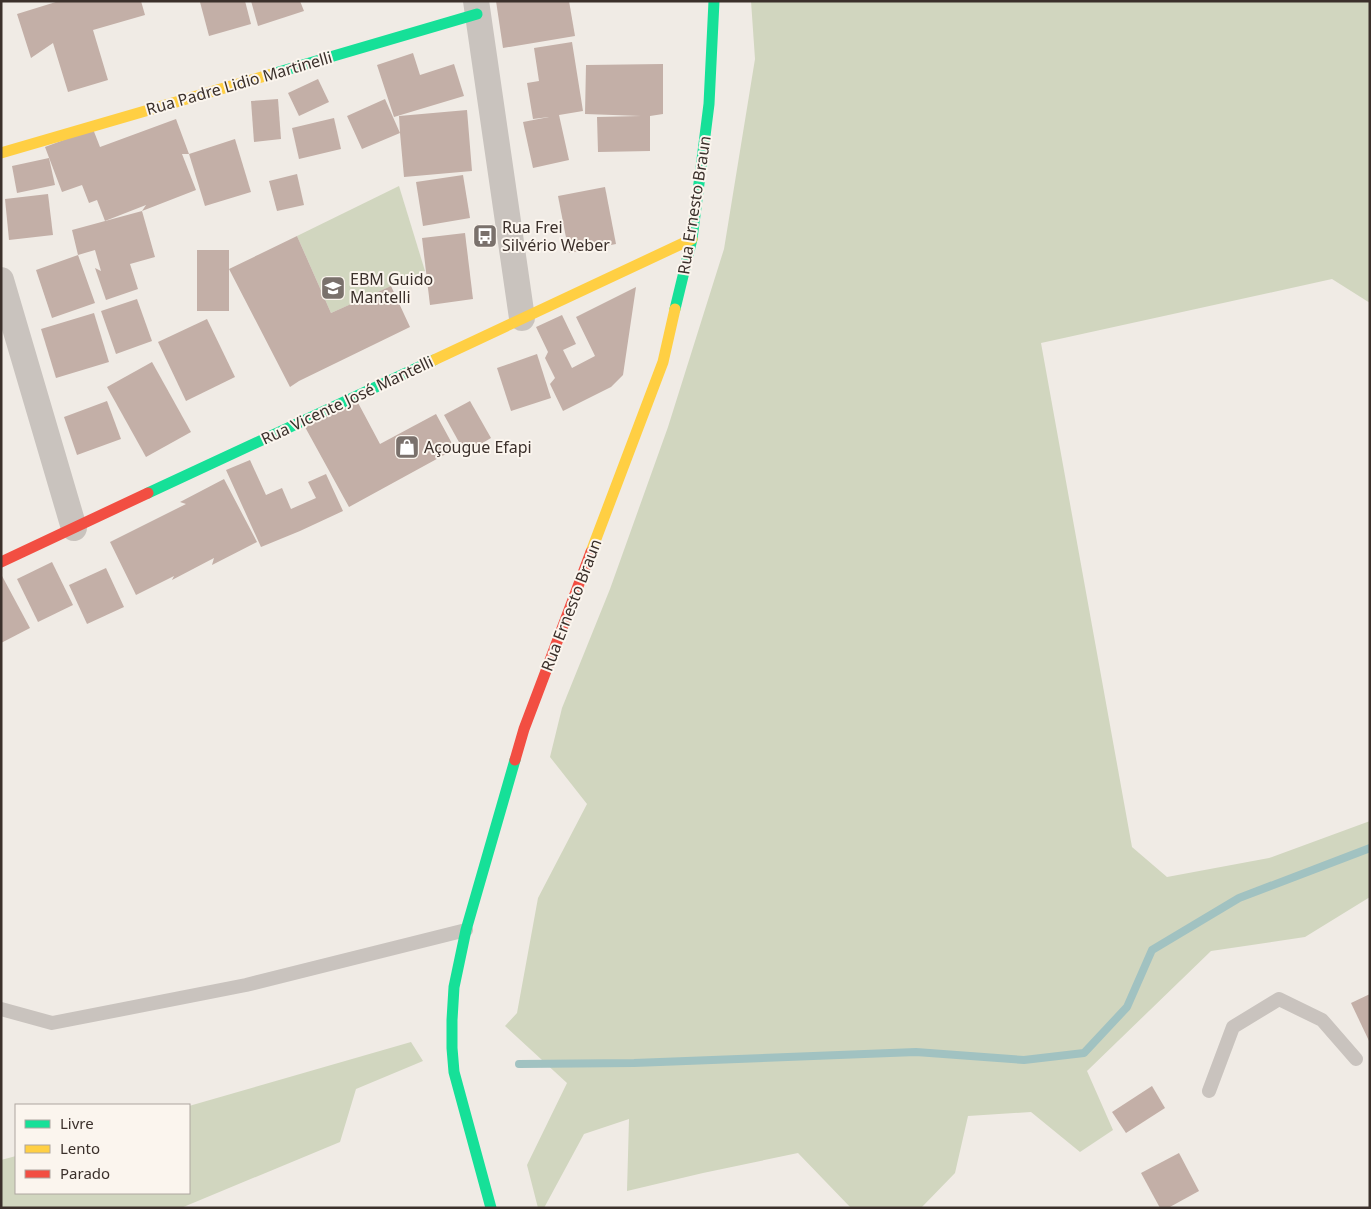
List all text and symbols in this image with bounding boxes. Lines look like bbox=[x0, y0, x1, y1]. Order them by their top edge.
street label: Rua Padre Lidio Martinelli bbox=[143, 46, 335, 120]
street label: Rua Ernesto Braun bbox=[672, 134, 716, 276]
place label: Rua Frei Silvério Weber bbox=[502, 216, 610, 256]
bus stop icon: Rua Frei Silvério Weber bbox=[472, 223, 498, 249]
place label: EBM Guido Mantelli bbox=[350, 268, 433, 308]
school or university icon: EBM Guido Mantelli bbox=[320, 275, 346, 301]
street label: Rua Vicente José Mantelli bbox=[257, 350, 437, 450]
shop icon: Açougue Efapi bbox=[394, 434, 420, 460]
place label: Açougue Efapi bbox=[424, 436, 532, 458]
street label: Rua Ernesto Braun bbox=[536, 536, 606, 674]
legend bbox=[15, 1104, 190, 1194]
text: Livre bbox=[60, 1113, 94, 1133]
text: Lento bbox=[60, 1138, 100, 1158]
text: Parado bbox=[60, 1163, 110, 1183]

